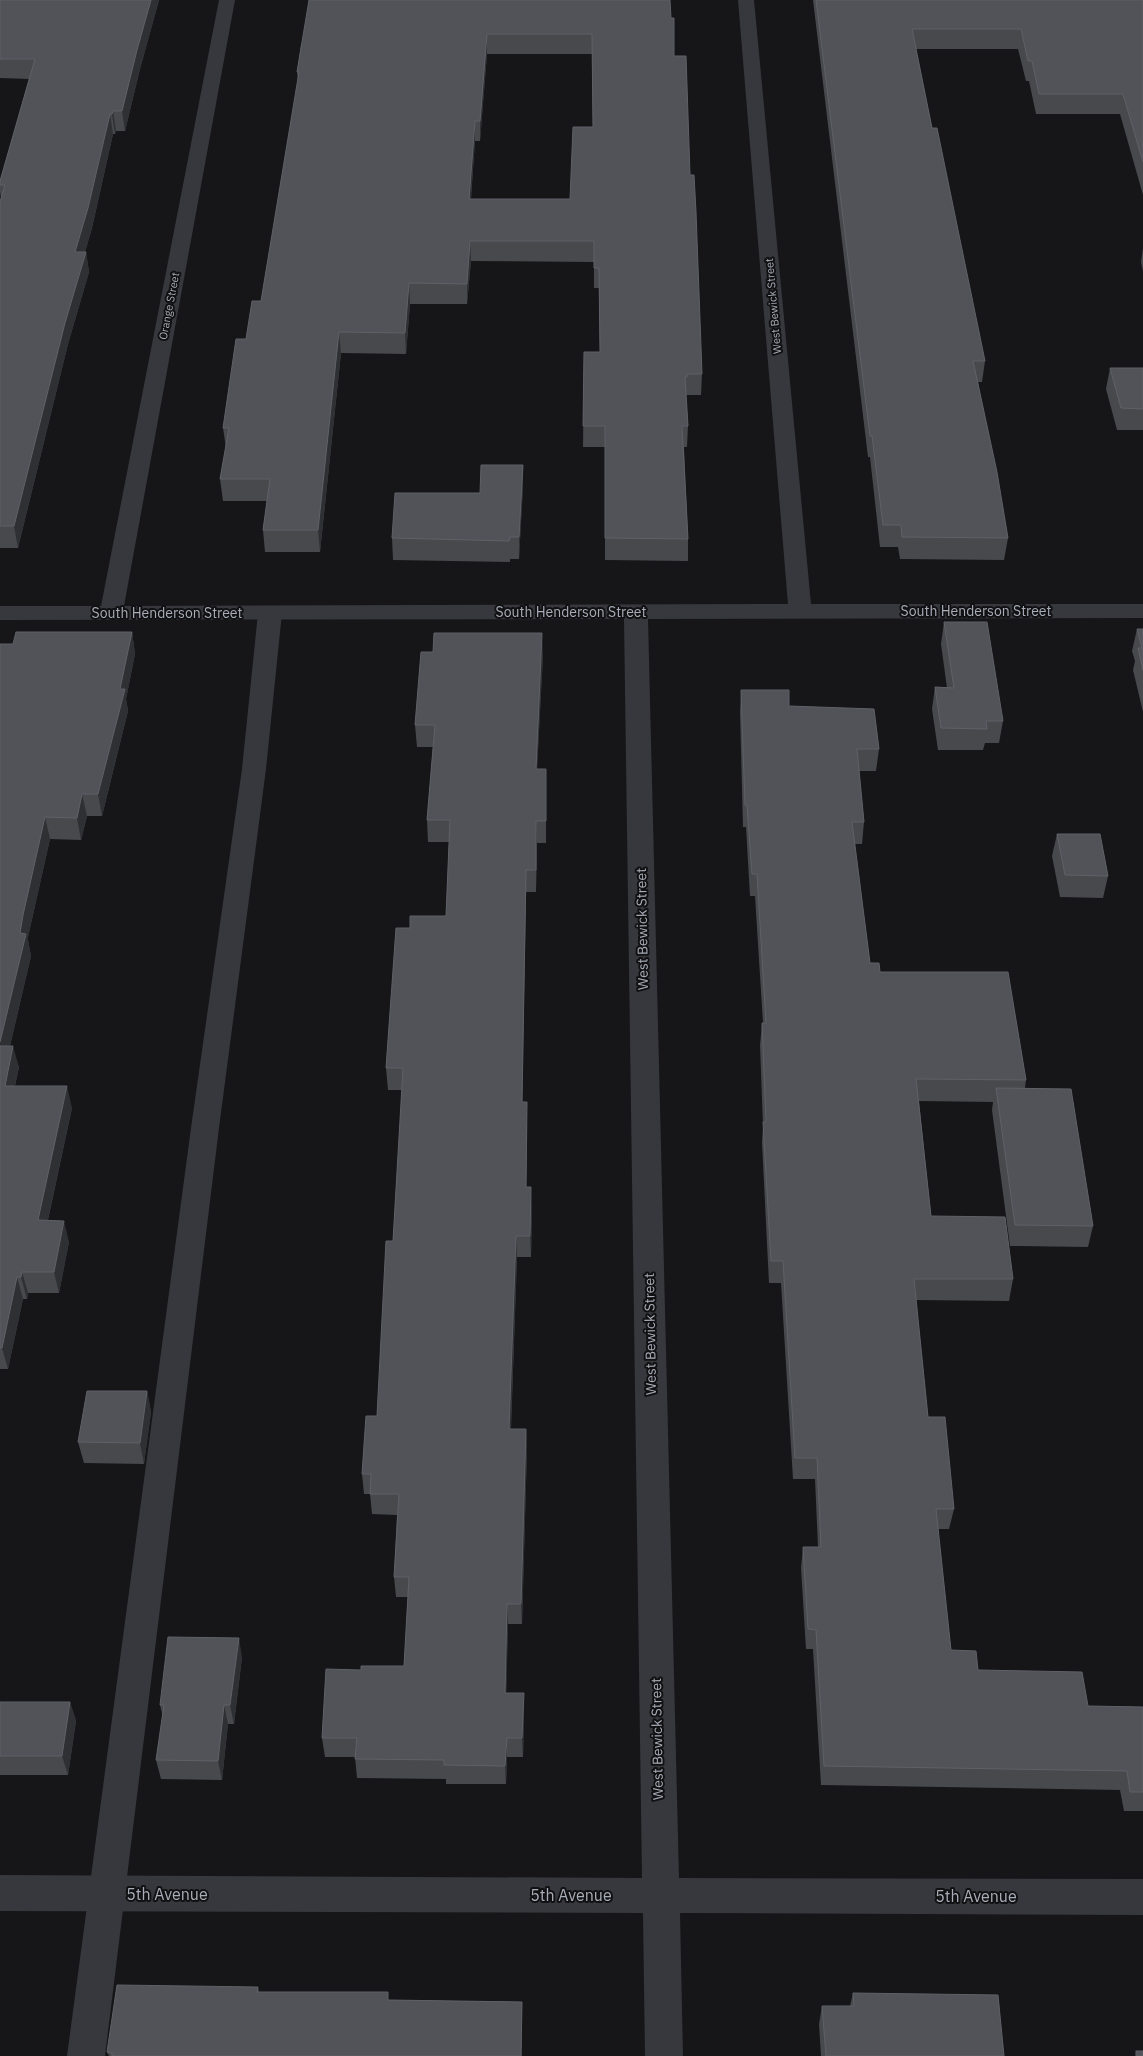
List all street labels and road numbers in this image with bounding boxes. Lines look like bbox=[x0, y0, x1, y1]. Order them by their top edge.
street label: West Bewick Street bbox=[762, 258, 784, 354]
street label: Orange Street bbox=[156, 271, 182, 341]
street label: South Henderson Street bbox=[901, 602, 1052, 620]
street label: South Henderson Street bbox=[496, 603, 647, 621]
street label: South Henderson Street bbox=[92, 604, 243, 622]
street label: West Bewick Street bbox=[632, 868, 652, 990]
street label: West Bewick Street bbox=[640, 1273, 660, 1395]
street label: West Bewick Street bbox=[647, 1678, 667, 1800]
street label: 5th Avenue bbox=[126, 1884, 208, 1904]
street label: 5th Avenue bbox=[530, 1885, 612, 1905]
street label: 5th Avenue bbox=[935, 1886, 1017, 1906]

